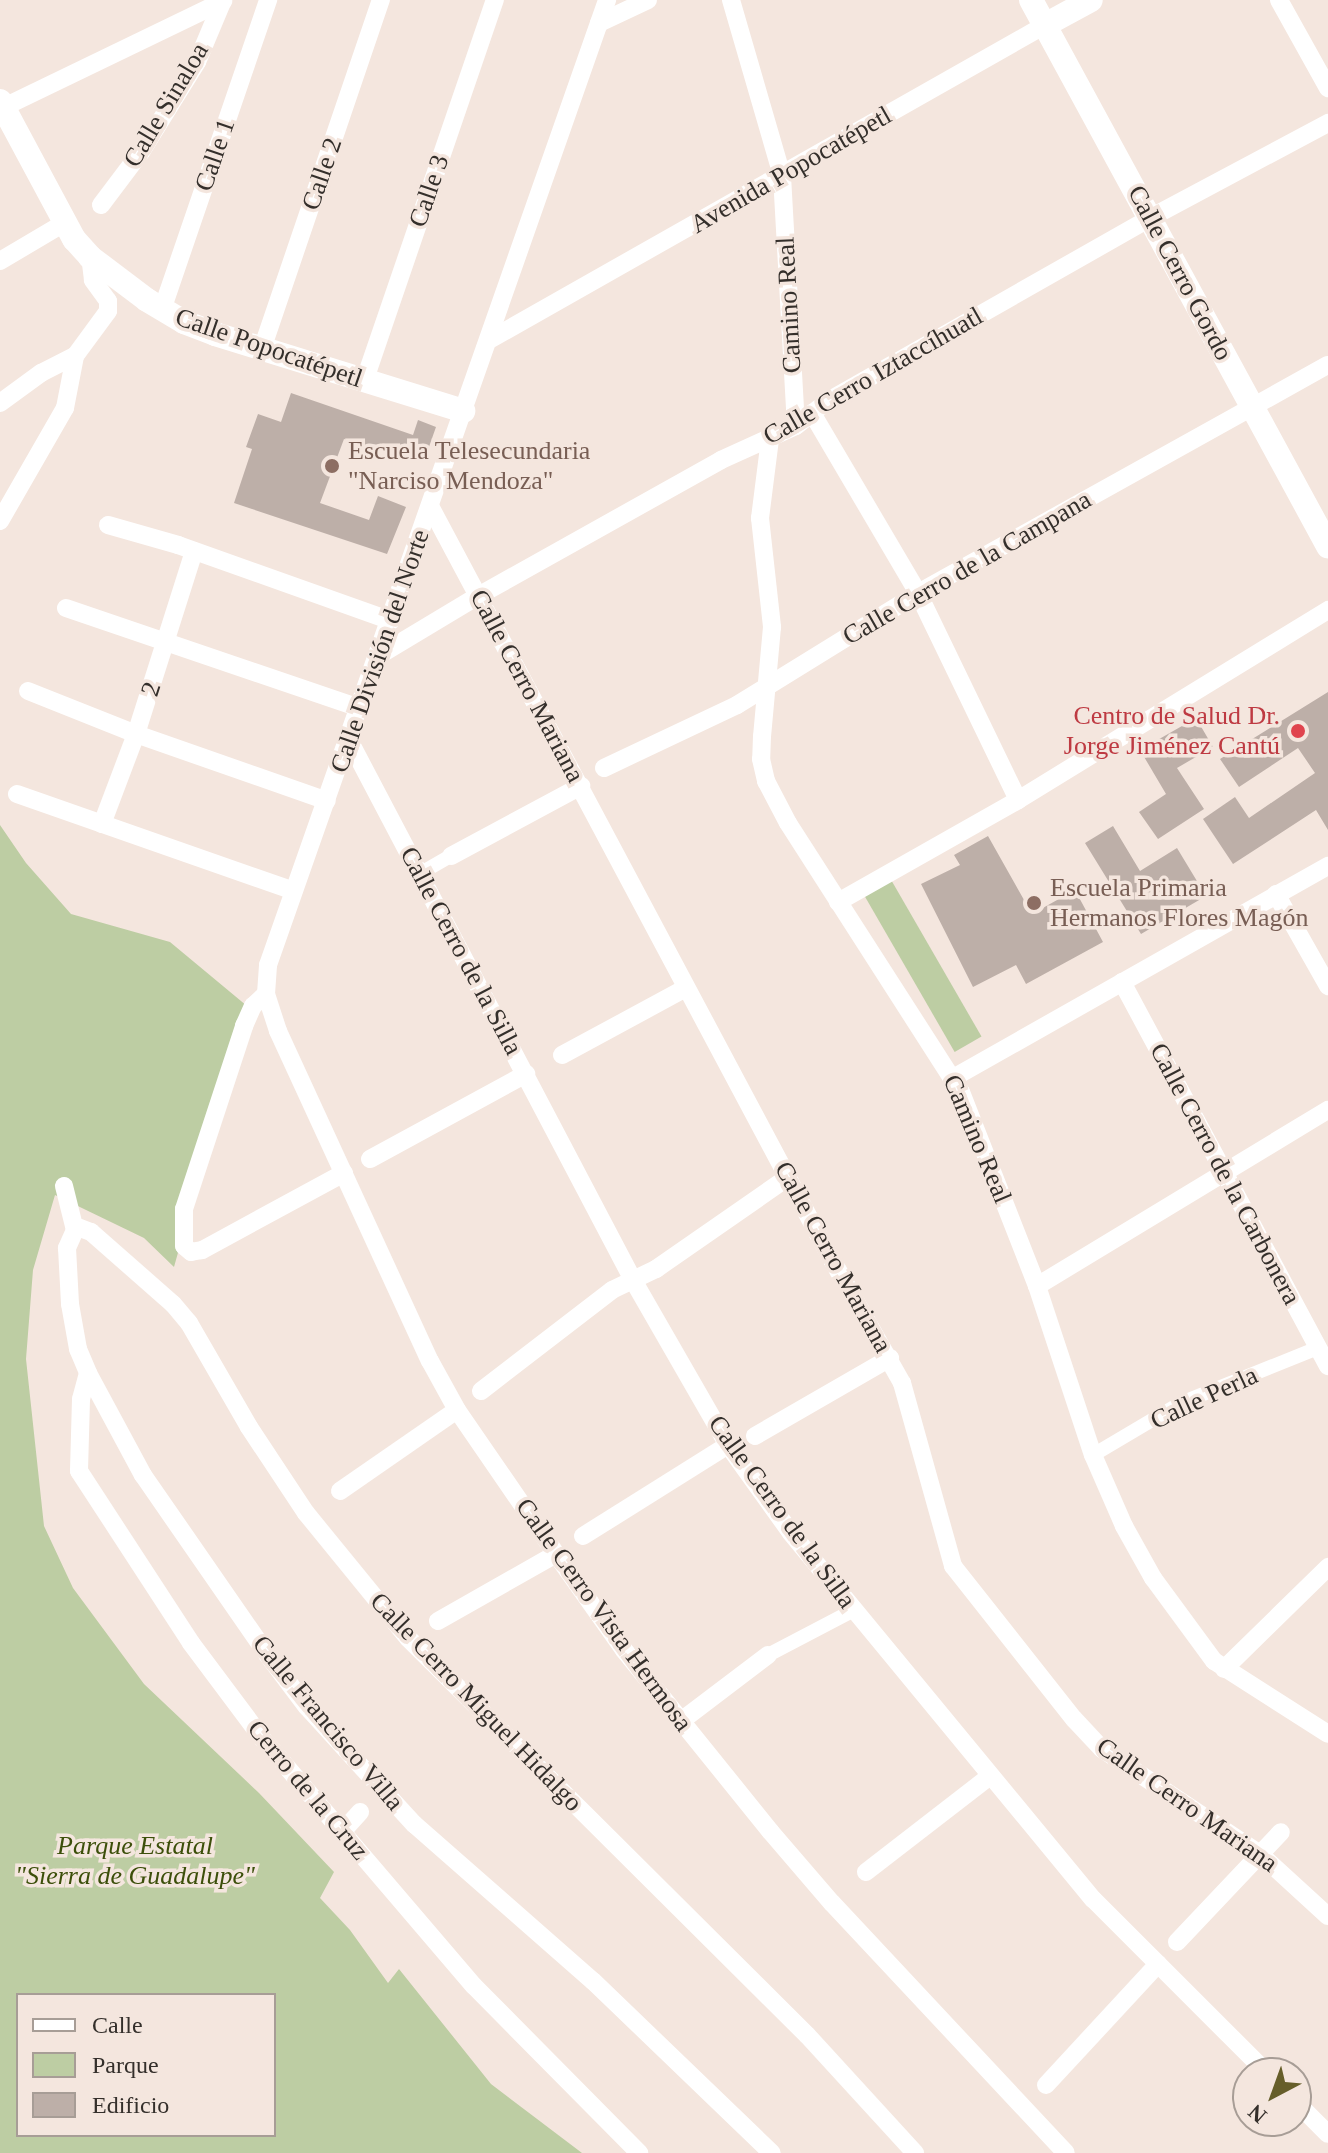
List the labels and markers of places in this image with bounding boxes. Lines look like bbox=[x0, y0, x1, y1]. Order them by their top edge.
place label: Escuela Telesecundaria "Narciso Mendoza" bbox=[348, 435, 591, 496]
marker: Escuela Telesecundaria "Narciso Mendoza" bbox=[323, 457, 341, 475]
place label: Centro de Salud Dr. Jorge Jiménez Cantú bbox=[1064, 700, 1280, 762]
marker: Centro de Salud Dr. Jorge Jiménez Cantú bbox=[1287, 720, 1309, 742]
place label: Escuela Primaria Hermanos Flores Magón bbox=[1050, 872, 1309, 934]
marker: Escuela Primaria Hermanos Flores Magón bbox=[1025, 894, 1043, 912]

